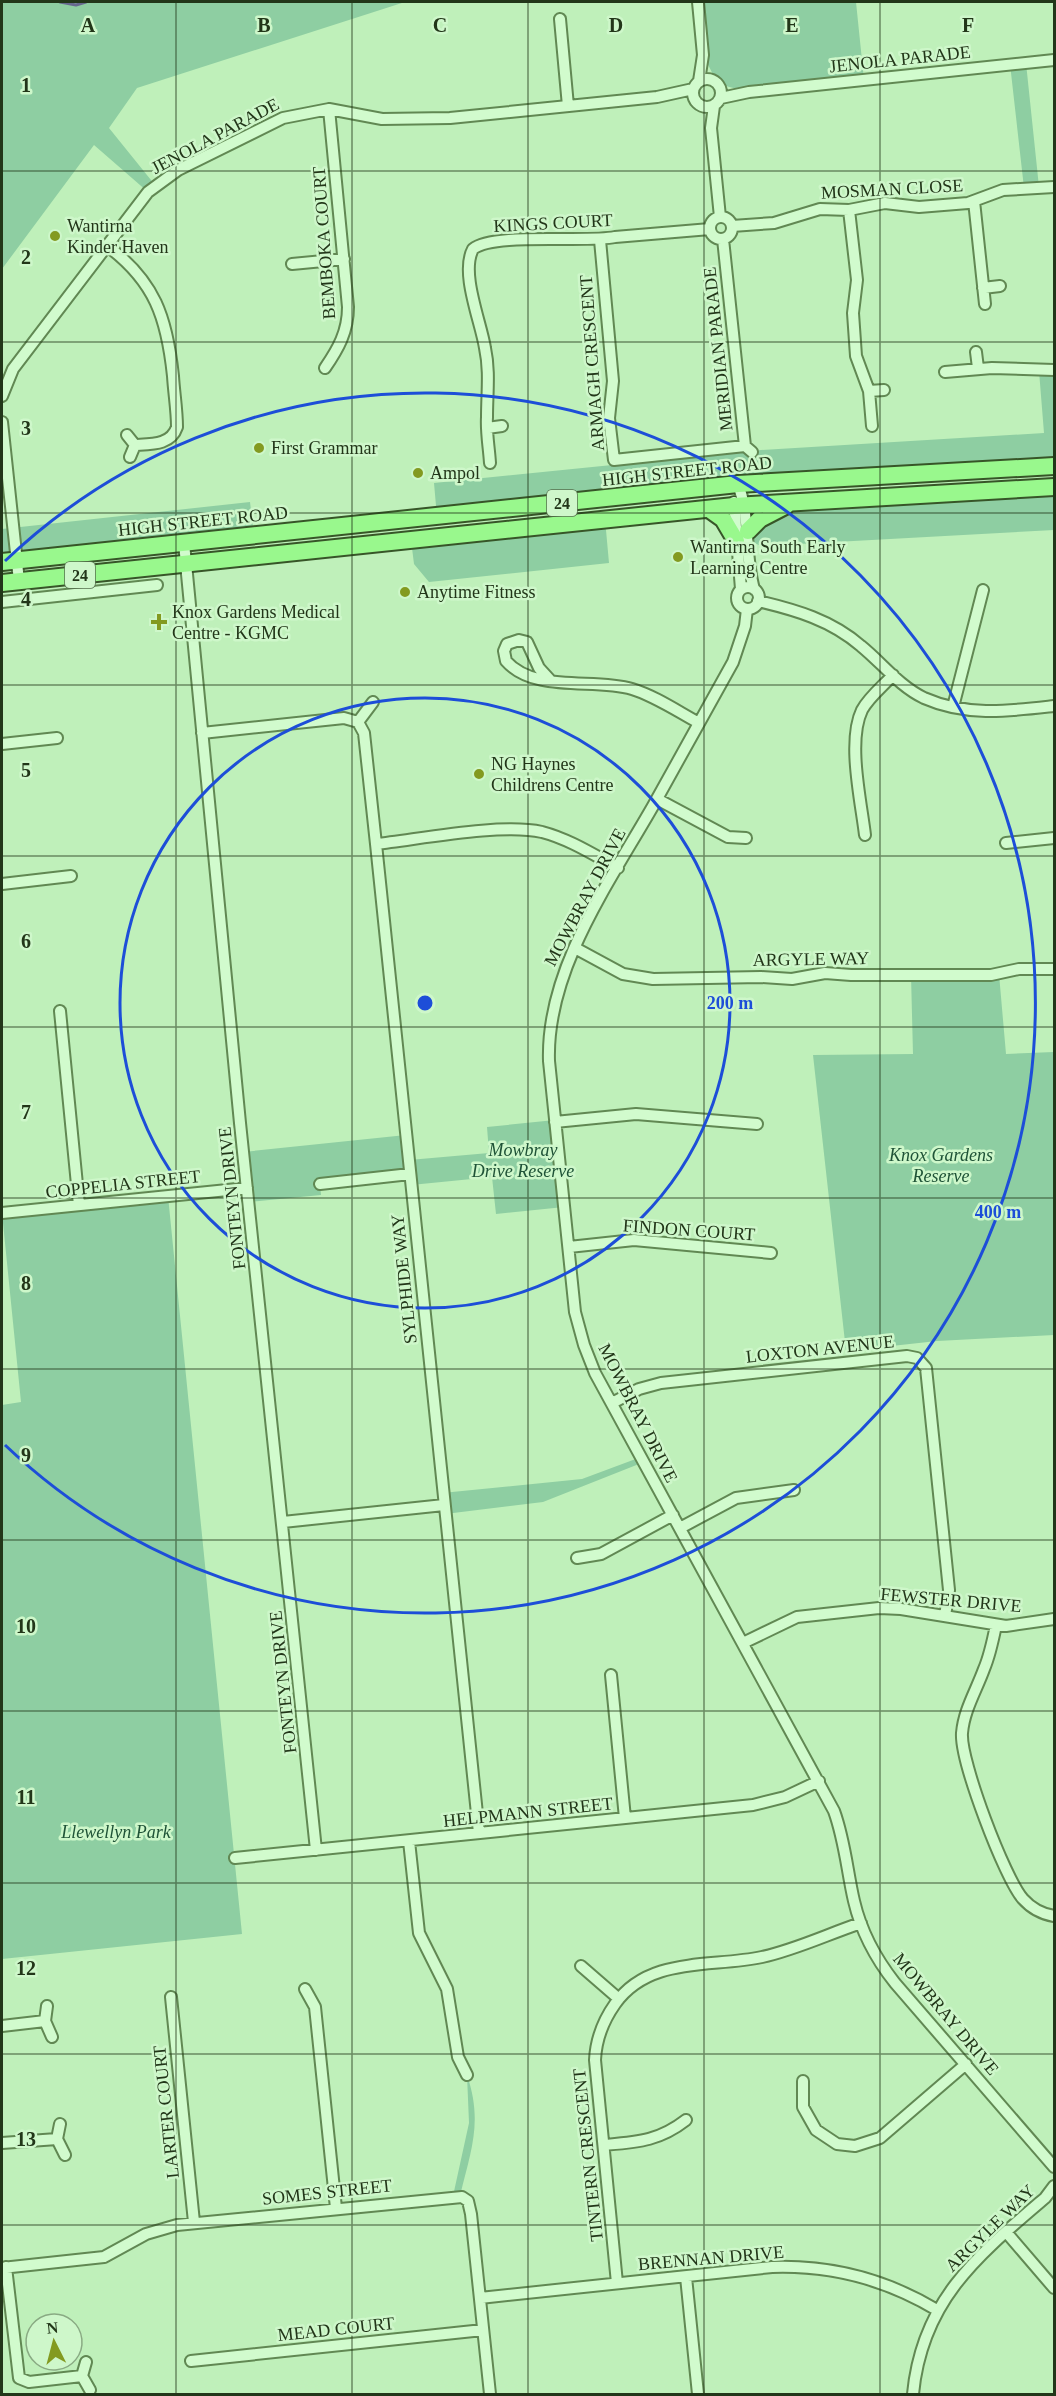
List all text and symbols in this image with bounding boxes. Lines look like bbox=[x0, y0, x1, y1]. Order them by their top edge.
text: A bbox=[81, 14, 96, 36]
text: B bbox=[257, 14, 271, 36]
text: C bbox=[433, 14, 447, 36]
text: D bbox=[609, 14, 623, 36]
text: E bbox=[785, 14, 799, 36]
text: F bbox=[962, 14, 974, 36]
street label: JENOLA PARADE bbox=[828, 42, 972, 76]
text: 1 bbox=[21, 74, 31, 96]
street label: JENOLA PARADE bbox=[148, 94, 282, 178]
street label: BEMBOKA COURT bbox=[309, 166, 339, 320]
street label: MOSMAN CLOSE bbox=[820, 175, 964, 203]
street label: KINGS COURT bbox=[493, 210, 613, 236]
place label: Wantirna Kinder Haven bbox=[67, 216, 168, 257]
marker: Wantirna Kinder Haven bbox=[48, 229, 62, 243]
text: 2 bbox=[21, 246, 31, 268]
street label: MERIDIAN PARADE bbox=[699, 266, 737, 432]
street label: ARMAGH CRESCENT bbox=[576, 274, 608, 452]
text: 3 bbox=[21, 417, 31, 439]
place label: First Grammar bbox=[271, 438, 377, 458]
marker: First Grammar bbox=[252, 441, 266, 455]
street label: HIGH STREET ROAD bbox=[601, 452, 773, 490]
place label: Ampol bbox=[430, 463, 480, 483]
marker: Ampol bbox=[411, 466, 425, 480]
road number: 24 bbox=[547, 490, 577, 516]
street label: HIGH STREET ROAD bbox=[117, 502, 289, 540]
place label: Wantirna South Early Learning Centre bbox=[690, 537, 846, 578]
marker: Wantirna South Early Learning Centre bbox=[671, 550, 685, 564]
road number: 24 bbox=[65, 562, 95, 588]
place label: Anytime Fitness bbox=[417, 582, 536, 602]
marker: Anytime Fitness bbox=[398, 585, 412, 599]
text: 4 bbox=[21, 588, 31, 610]
place label: Knox Gardens Medical Centre - KGMC bbox=[172, 602, 340, 643]
marker: Knox Gardens Medical Centre - KGMC bbox=[150, 613, 168, 631]
place label: NG Haynes Childrens Centre bbox=[491, 754, 613, 795]
text: 5 bbox=[21, 759, 31, 781]
marker: NG Haynes Childrens Centre bbox=[472, 767, 486, 781]
street label: MOWBRAY DRIVE bbox=[540, 825, 630, 969]
text: 6 bbox=[21, 930, 31, 952]
street label: ARGYLE WAY bbox=[753, 948, 869, 970]
centre of rings bbox=[415, 993, 435, 1013]
text: 200 m bbox=[707, 993, 753, 1013]
text: 7 bbox=[21, 1101, 31, 1123]
street label: FONTEYN DRIVE bbox=[215, 1126, 249, 1270]
park label: Mowbray Drive Reserve bbox=[471, 1140, 574, 1181]
park label: Knox Gardens Reserve bbox=[888, 1145, 993, 1186]
street label: COPPELIA STREET bbox=[45, 1166, 201, 1202]
text: 400 m bbox=[975, 1202, 1021, 1222]
street label: SYLPHIDE WAY bbox=[387, 1213, 421, 1345]
street label: FINDON COURT bbox=[622, 1215, 756, 1245]
text: 8 bbox=[21, 1272, 31, 1294]
street label: LOXTON AVENUE bbox=[745, 1331, 895, 1367]
street label: MOWBRAY DRIVE bbox=[594, 1340, 682, 1486]
text: 9 bbox=[21, 1444, 31, 1466]
street label: FEWSTER DRIVE bbox=[880, 1584, 1022, 1616]
street label: FONTEYN DRIVE bbox=[266, 1610, 300, 1754]
text: 10 bbox=[16, 1615, 36, 1637]
text: 11 bbox=[17, 1786, 35, 1808]
street label: HELPMANN STREET bbox=[442, 1793, 614, 1831]
park label: Llewellyn Park bbox=[60, 1822, 172, 1842]
street label: MOWBRAY DRIVE bbox=[889, 1949, 1003, 2079]
text: 12 bbox=[16, 1957, 36, 1979]
street label: LARTER COURT bbox=[149, 2045, 183, 2179]
street label: TINTERN CRESCENT bbox=[569, 2068, 607, 2242]
text: 13 bbox=[16, 2128, 36, 2150]
street label: SOMES STREET bbox=[261, 2175, 393, 2209]
street label: ARGYLE WAY bbox=[941, 2180, 1039, 2276]
street label: BRENNAN DRIVE bbox=[637, 2242, 785, 2274]
north arrow bbox=[24, 2312, 84, 2372]
street label: MEAD COURT bbox=[277, 2313, 395, 2345]
text: N bbox=[46, 2318, 60, 2337]

